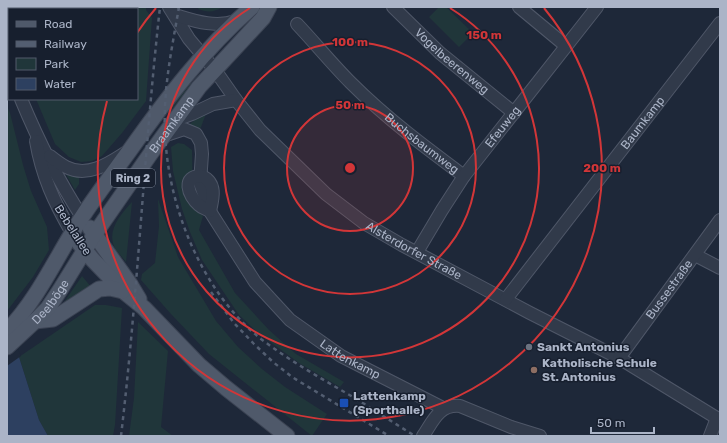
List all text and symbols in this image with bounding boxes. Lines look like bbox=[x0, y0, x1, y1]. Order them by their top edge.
legend bbox=[8, 8, 138, 100]
text: Road bbox=[44, 17, 72, 31]
street label: Vogelbeerenweg bbox=[412, 25, 492, 97]
text: 150 m bbox=[466, 28, 502, 42]
text: 100 m bbox=[332, 35, 368, 49]
text: Railway bbox=[44, 37, 87, 51]
text: Park bbox=[44, 57, 70, 71]
text: Water bbox=[44, 77, 76, 91]
street label: Braamkamp bbox=[146, 93, 197, 156]
street label: Baumkamp bbox=[618, 94, 668, 152]
text: 50 m bbox=[335, 98, 365, 112]
street label: Efeuweg bbox=[482, 103, 523, 150]
street label: Buchsbaumweg bbox=[382, 110, 462, 177]
centre of rings bbox=[343, 161, 357, 175]
text: 200 m bbox=[583, 161, 621, 175]
road number: Ring 2 bbox=[111, 169, 155, 187]
street label: Bebelallee bbox=[51, 202, 95, 258]
street label: Alsterdorfer Straße bbox=[363, 219, 464, 283]
street label: Bussestraße bbox=[643, 257, 696, 322]
street label: Deelböge bbox=[29, 277, 72, 327]
street label: Lattenkamp bbox=[317, 336, 383, 382]
place label: Sankt Antonius bbox=[537, 340, 630, 354]
marker: Sankt Antonius bbox=[524, 342, 534, 352]
place label: Katholische Schule St. Antonius bbox=[542, 356, 657, 384]
marker: Katholische Schule St. Antonius bbox=[529, 365, 539, 375]
place label: Lattenkamp (Sporthalle) bbox=[353, 389, 426, 417]
marker: Lattenkamp (Sporthalle) bbox=[338, 397, 350, 409]
scale bar bbox=[591, 409, 654, 435]
text: 50 m bbox=[597, 416, 625, 430]

